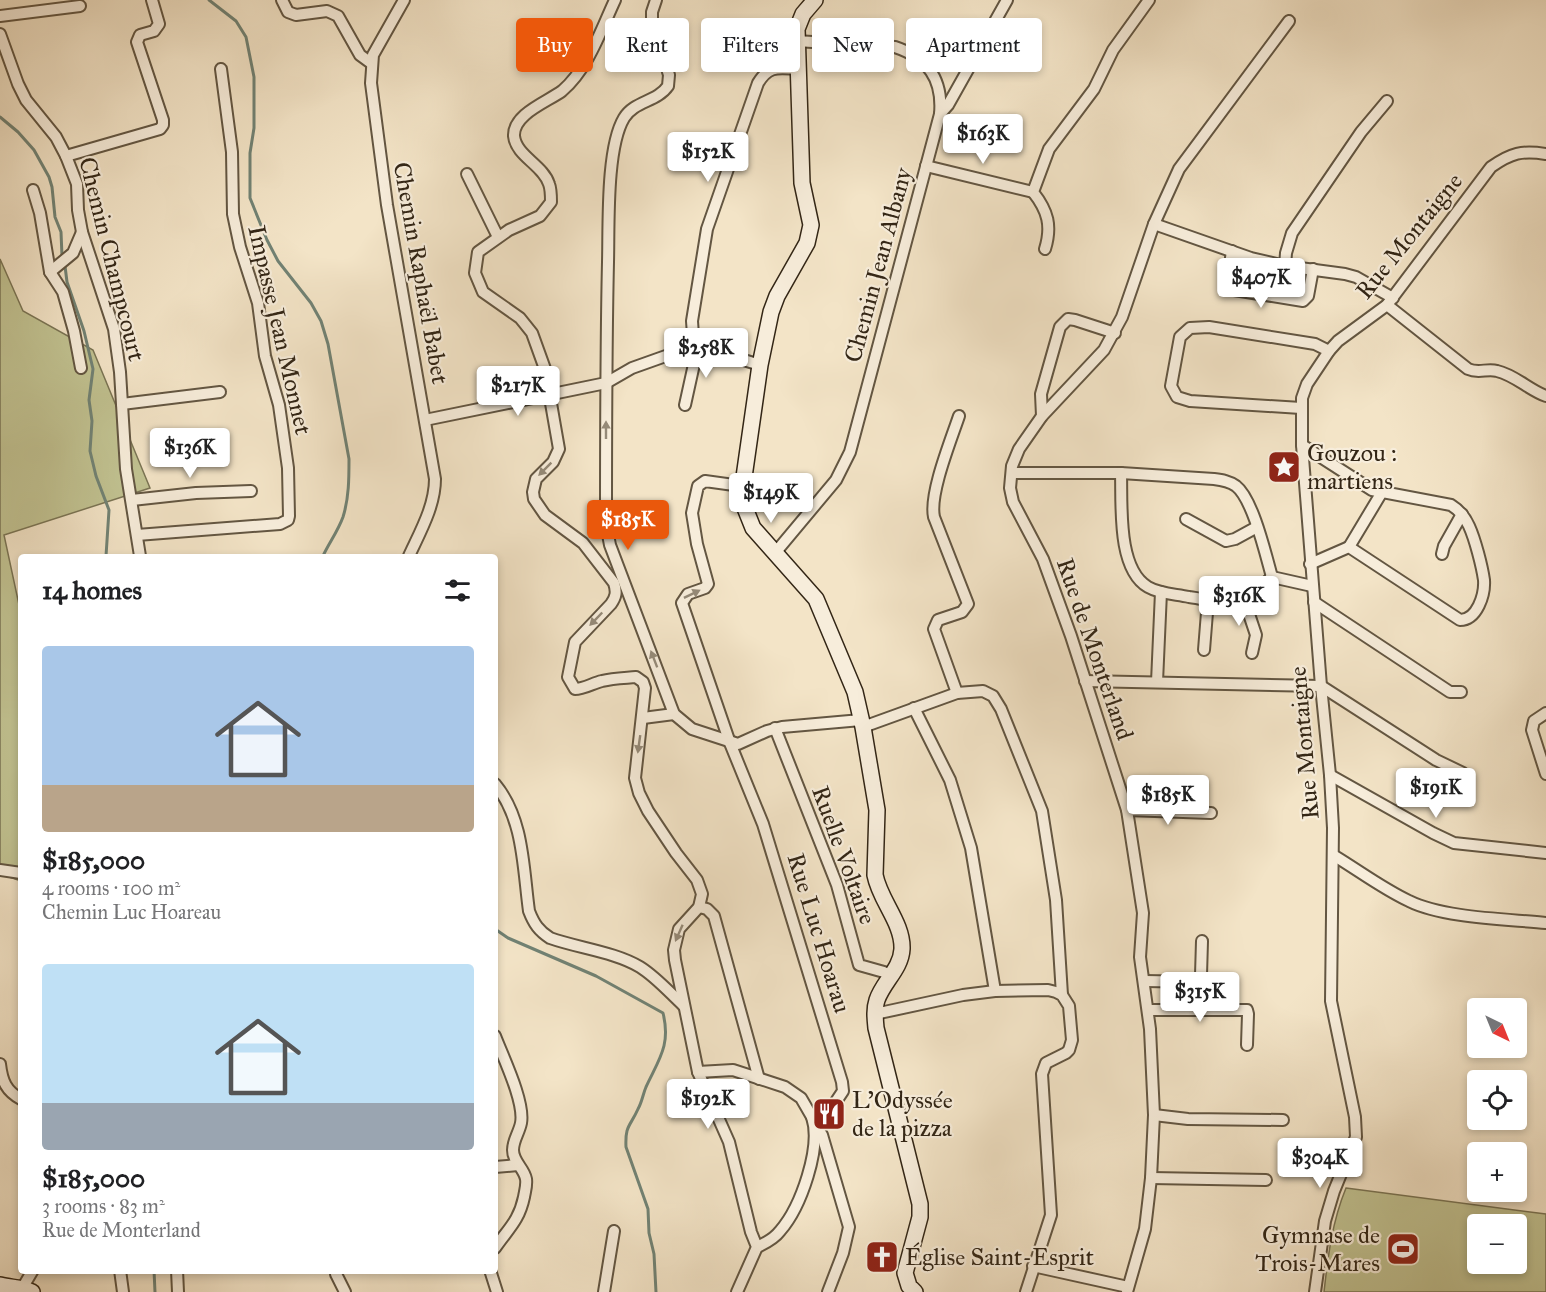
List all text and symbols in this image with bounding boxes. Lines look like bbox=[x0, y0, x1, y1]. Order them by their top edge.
chip: Buy bbox=[516, 18, 593, 72]
chip: Rent bbox=[605, 18, 689, 72]
chip: Filters bbox=[701, 18, 800, 72]
chip: New bbox=[812, 18, 894, 72]
chip: Apartment bbox=[906, 18, 1042, 72]
pin: $163K bbox=[941, 114, 1025, 165]
text: $163K bbox=[957, 121, 1009, 145]
pin: $152K bbox=[666, 132, 750, 183]
text: $152K bbox=[681, 139, 735, 163]
street label: Chemin Champcourt bbox=[72, 154, 152, 365]
street label: Chemin Raphaël Babet bbox=[387, 160, 455, 387]
street label: Chemin Jean Albany bbox=[838, 164, 919, 366]
street label: Rue Montaigne bbox=[1349, 167, 1469, 305]
street label: Impasse Jean Monnet bbox=[241, 222, 319, 438]
pin: $407K bbox=[1219, 258, 1303, 309]
text: $407K bbox=[1231, 265, 1291, 289]
pin: $258K bbox=[664, 328, 748, 379]
text: $258K bbox=[678, 335, 734, 359]
pin: $217K bbox=[476, 366, 560, 417]
text: $217K bbox=[491, 373, 545, 397]
one-way arrow bbox=[601, 421, 611, 440]
pin: $136K bbox=[148, 428, 232, 479]
text: $136K bbox=[164, 435, 216, 459]
place label: Gouzou : martiens bbox=[1307, 438, 1397, 496]
place icon: Gouzou : martiens bbox=[1266, 449, 1302, 485]
one-way arrow bbox=[538, 462, 552, 476]
pin: $149K bbox=[729, 473, 813, 524]
text: $149K bbox=[743, 480, 799, 504]
pin: $185K bbox=[586, 500, 670, 551]
text: $185K bbox=[601, 507, 655, 531]
street label: Rue de Monterland bbox=[1050, 554, 1140, 744]
text: 14 homes bbox=[42, 574, 142, 606]
icon: filters bbox=[441, 574, 474, 607]
pin: $316K bbox=[1197, 576, 1281, 627]
text: $316K bbox=[1213, 583, 1265, 607]
one-way arrow bbox=[683, 589, 701, 599]
one-way arrow bbox=[590, 612, 604, 626]
one-way arrow bbox=[648, 650, 658, 668]
street label: Rue Montaigne bbox=[1282, 665, 1326, 821]
icon: home bbox=[204, 685, 312, 793]
one-way arrow bbox=[635, 735, 644, 754]
pin: $191K bbox=[1394, 768, 1478, 819]
pin: $185K bbox=[1126, 775, 1210, 826]
text: $191K bbox=[1410, 775, 1462, 799]
street label: Ruelle Voltaire bbox=[805, 782, 883, 928]
text: $185K bbox=[1141, 782, 1195, 806]
text: $185,000 bbox=[42, 844, 145, 876]
street label: Rue Luc Hoarau bbox=[781, 850, 858, 1017]
text: 4 rooms · 100 m² bbox=[42, 876, 180, 900]
text: Chemin Luc Hoareau bbox=[42, 900, 221, 924]
one-way arrow bbox=[675, 924, 684, 941]
pin: $315K bbox=[1158, 972, 1242, 1023]
text: $315K bbox=[1174, 979, 1226, 1003]
north arrow bbox=[1467, 998, 1527, 1058]
map controls bbox=[1467, 998, 1527, 1274]
icon: home bbox=[204, 1003, 312, 1111]
button: locate bbox=[1467, 1070, 1527, 1130]
pin: $192K bbox=[666, 1079, 750, 1130]
place label: L'Odyssée de la pizza bbox=[852, 1085, 953, 1143]
text: $192K bbox=[681, 1086, 735, 1110]
restaurant icon: L'Odyssée de la pizza bbox=[811, 1096, 847, 1132]
pin: $304K bbox=[1278, 1138, 1362, 1189]
button: + bbox=[1467, 1142, 1527, 1202]
text: $304K bbox=[1292, 1145, 1348, 1169]
text: $185,000 bbox=[42, 1162, 145, 1194]
text: 3 rooms · 83 m² bbox=[42, 1194, 165, 1218]
button: − bbox=[1467, 1214, 1527, 1274]
text: Rue de Monterland bbox=[42, 1218, 201, 1242]
place label: Gymnase de Trois-Mares bbox=[1255, 1220, 1380, 1278]
sports icon: Gymnase de Trois-Mares bbox=[1385, 1231, 1421, 1267]
church icon: Église Saint-Esprit bbox=[864, 1239, 900, 1275]
place label: Église Saint-Esprit bbox=[905, 1242, 1094, 1272]

